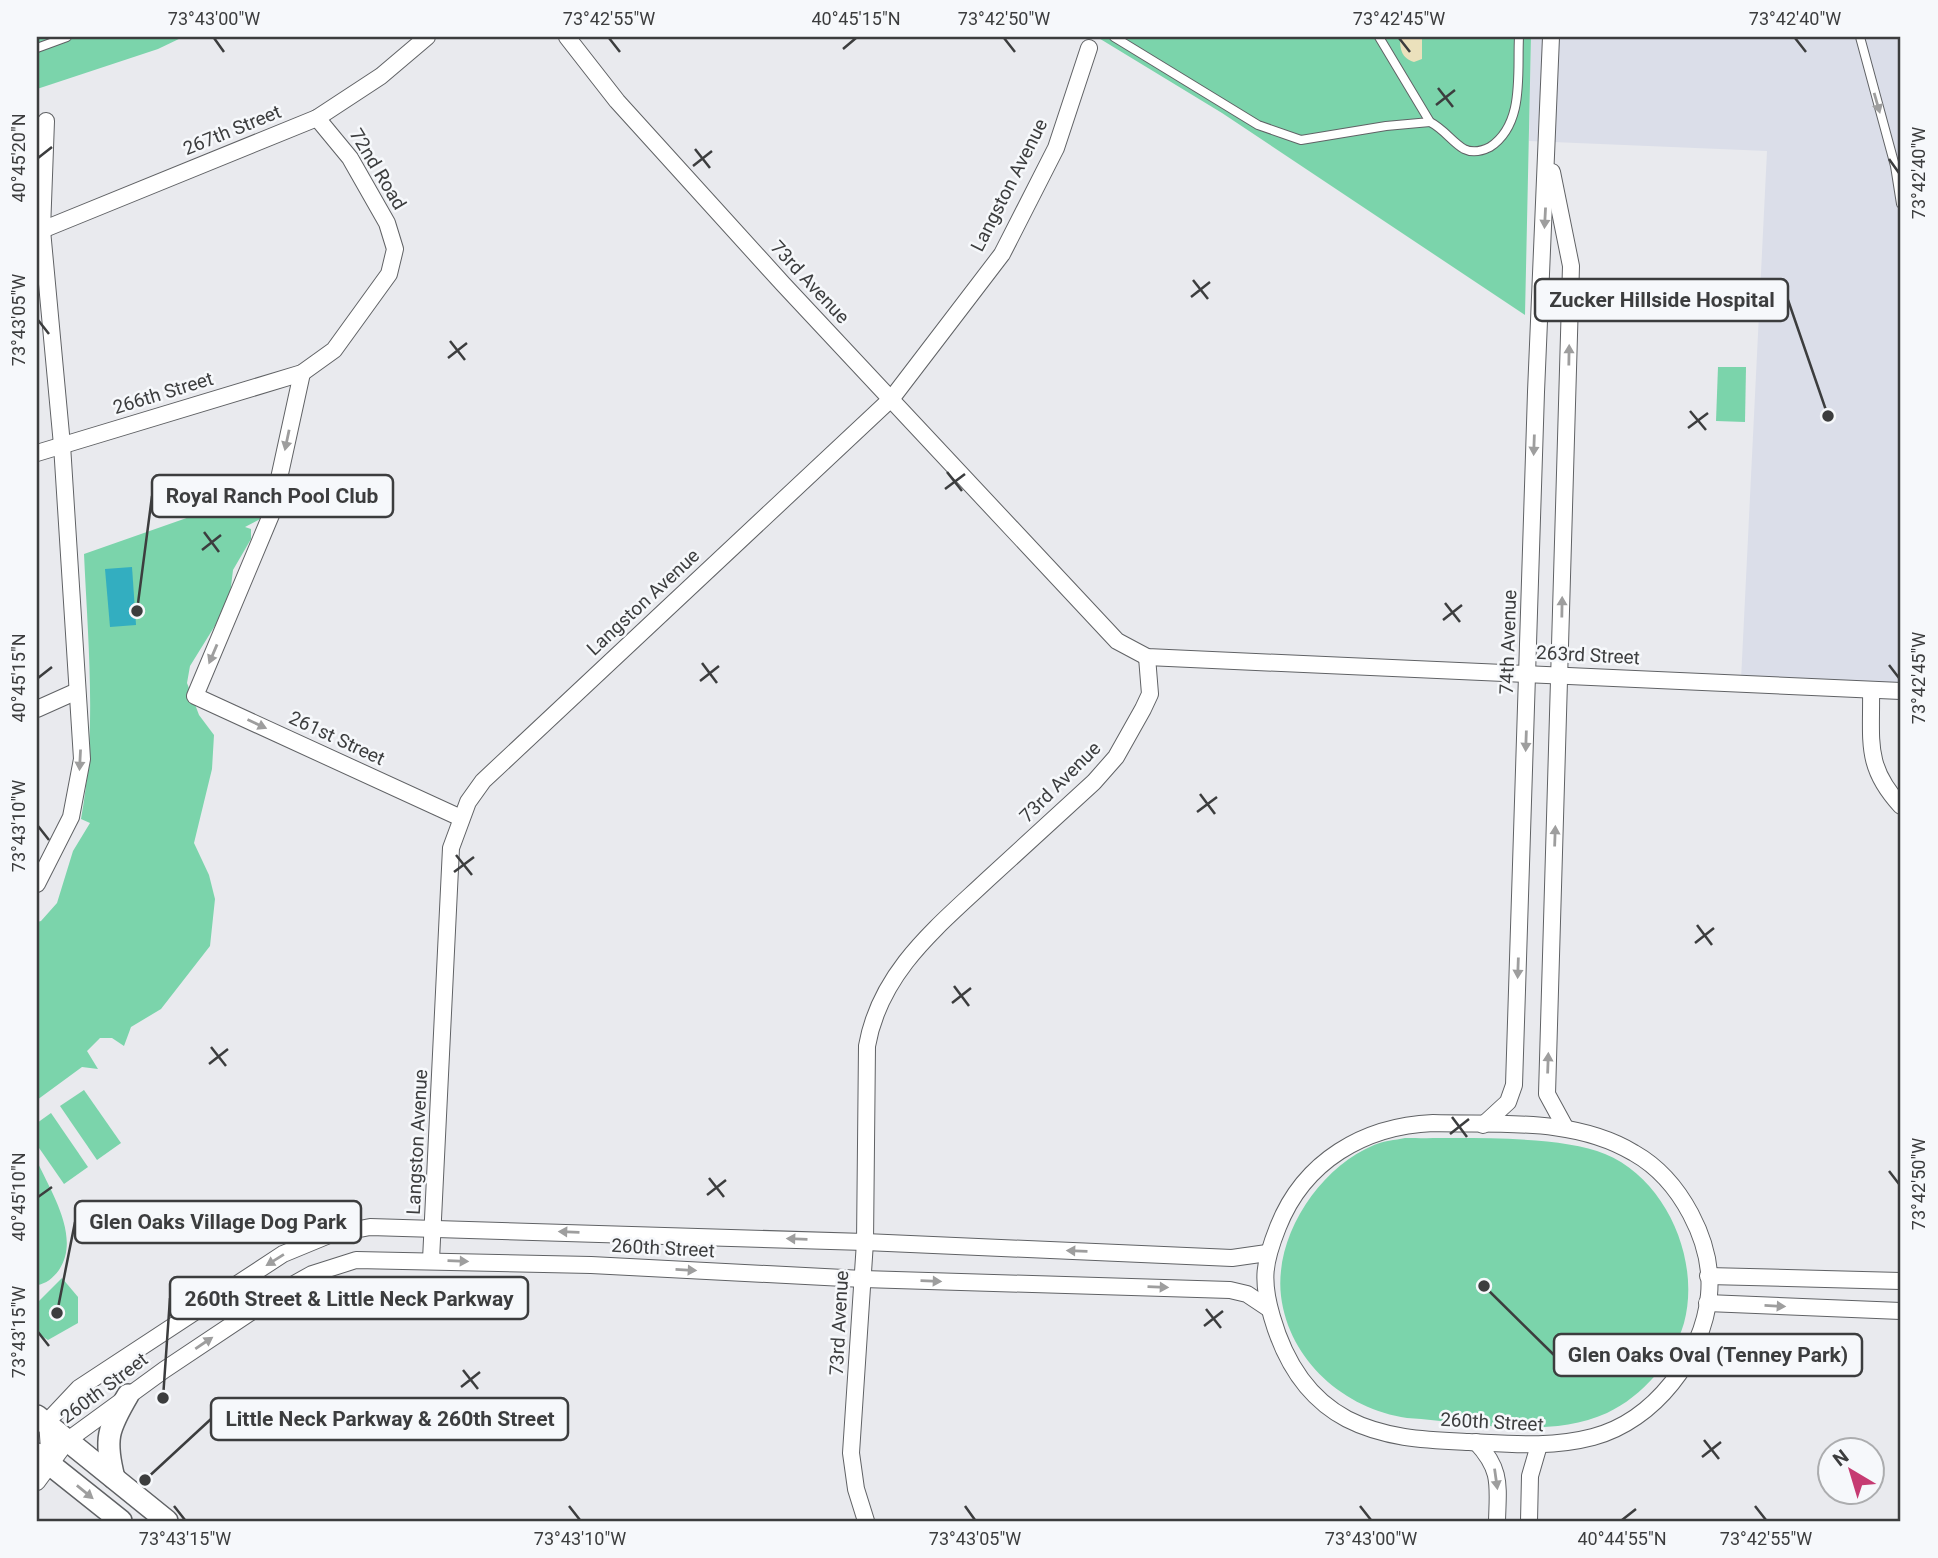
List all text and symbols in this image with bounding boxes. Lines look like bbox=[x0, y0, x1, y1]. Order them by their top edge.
text: 73°43'00"W bbox=[168, 8, 260, 29]
text: 73°42'55"W bbox=[563, 8, 655, 29]
text: 40°45'15"N bbox=[811, 8, 901, 29]
text: 73°42'50"W bbox=[958, 8, 1050, 29]
text: 73°42'45"W bbox=[1353, 8, 1445, 29]
text: 73°42'40"W bbox=[1749, 8, 1841, 29]
one-way arrow bbox=[1872, 92, 1883, 114]
street label: 267th Street bbox=[180, 100, 284, 160]
text: 40°45'20"N bbox=[8, 113, 29, 203]
street label: Langston Avenue bbox=[966, 115, 1052, 255]
street label: 72nd Road bbox=[345, 124, 411, 214]
text: 73°42'40"W bbox=[1908, 127, 1929, 219]
one-way arrow bbox=[1539, 207, 1550, 229]
street label: 73rd Avenue bbox=[766, 236, 854, 328]
text: 73°43'05"W bbox=[8, 274, 29, 366]
callout: Zucker Hillside Hospital bbox=[1535, 279, 1788, 321]
text: Zucker Hillside Hospital bbox=[1549, 288, 1775, 312]
one-way arrow bbox=[1563, 344, 1574, 366]
street label: 266th Street bbox=[110, 367, 216, 419]
one-way arrow bbox=[282, 429, 293, 451]
one-way arrow bbox=[1529, 434, 1540, 456]
callout: Royal Ranch Pool Club bbox=[152, 475, 393, 517]
text: Royal Ranch Pool Club bbox=[166, 484, 379, 508]
street label: Langston Avenue bbox=[582, 544, 704, 660]
street label: 74th Avenue bbox=[1495, 589, 1521, 695]
one-way arrow bbox=[1556, 596, 1568, 618]
text: 73°42'45"W bbox=[1908, 632, 1929, 724]
text: 40°45'15"N bbox=[8, 633, 29, 723]
street label: 263rd Street bbox=[1536, 641, 1640, 669]
one-way arrow bbox=[207, 644, 218, 665]
street label: 261st Street bbox=[286, 706, 388, 770]
one-way arrow bbox=[247, 719, 267, 730]
one-way arrow bbox=[1520, 730, 1531, 752]
street label: 73rd Avenue bbox=[1015, 737, 1105, 827]
one-way arrow bbox=[74, 749, 85, 771]
text: 73°43'10"W bbox=[8, 780, 29, 872]
one-way arrow bbox=[1550, 825, 1561, 847]
one-way arrow bbox=[1513, 958, 1524, 980]
one-way arrow bbox=[1542, 1052, 1553, 1074]
street label: Langston Avenue bbox=[402, 1069, 432, 1215]
text: 73°42'50"W bbox=[1908, 1138, 1929, 1230]
text: 40°45'10"N bbox=[8, 1152, 29, 1242]
callout: Glen Oaks Village Dog Park bbox=[75, 1201, 361, 1243]
text: Glen Oaks Village Dog Park bbox=[89, 1210, 348, 1234]
one-way arrow bbox=[558, 1226, 580, 1237]
street label: 260th Street bbox=[611, 1234, 715, 1262]
one-way arrow bbox=[785, 1234, 807, 1245]
one-way arrow bbox=[1065, 1245, 1087, 1256]
one-way arrow bbox=[265, 1253, 284, 1266]
one-way arrow bbox=[448, 1255, 470, 1267]
one-way arrow bbox=[675, 1264, 697, 1275]
street label: 73rd Avenue bbox=[825, 1270, 853, 1376]
one-way arrow bbox=[920, 1275, 942, 1287]
callout: 260th Street & Little Neck Parkway bbox=[170, 1277, 528, 1319]
one-way arrow bbox=[1148, 1282, 1170, 1293]
text: 73°43'15"W bbox=[8, 1286, 29, 1378]
text: 260th Street & Little Neck Parkway bbox=[184, 1287, 514, 1311]
one-way arrow bbox=[1765, 1301, 1787, 1312]
callout: Glen Oaks Oval (Tenney Park) bbox=[1554, 1334, 1862, 1376]
one-way arrow bbox=[194, 1336, 214, 1349]
text: Glen Oaks Oval (Tenney Park) bbox=[1568, 1343, 1848, 1367]
street label: 260th Street bbox=[56, 1348, 152, 1428]
callout: Little Neck Parkway & 260th Street bbox=[211, 1398, 568, 1440]
text: Little Neck Parkway & 260th Street bbox=[225, 1407, 555, 1431]
street label: 260th Street bbox=[1440, 1408, 1544, 1436]
north arrow bbox=[1815, 1436, 1885, 1506]
text: N bbox=[1828, 1445, 1853, 1471]
one-way arrow bbox=[1491, 1468, 1502, 1490]
one-way arrow bbox=[76, 1485, 94, 1500]
text: 73°43'15"W bbox=[139, 1528, 231, 1549]
text: 73°43'10"W bbox=[534, 1528, 626, 1549]
text: 73°43'05"W bbox=[929, 1528, 1021, 1549]
text: 73°43'00"W bbox=[1325, 1528, 1417, 1549]
text: 40°44'55"N bbox=[1577, 1528, 1667, 1549]
text: 73°42'55"W bbox=[1720, 1528, 1812, 1549]

